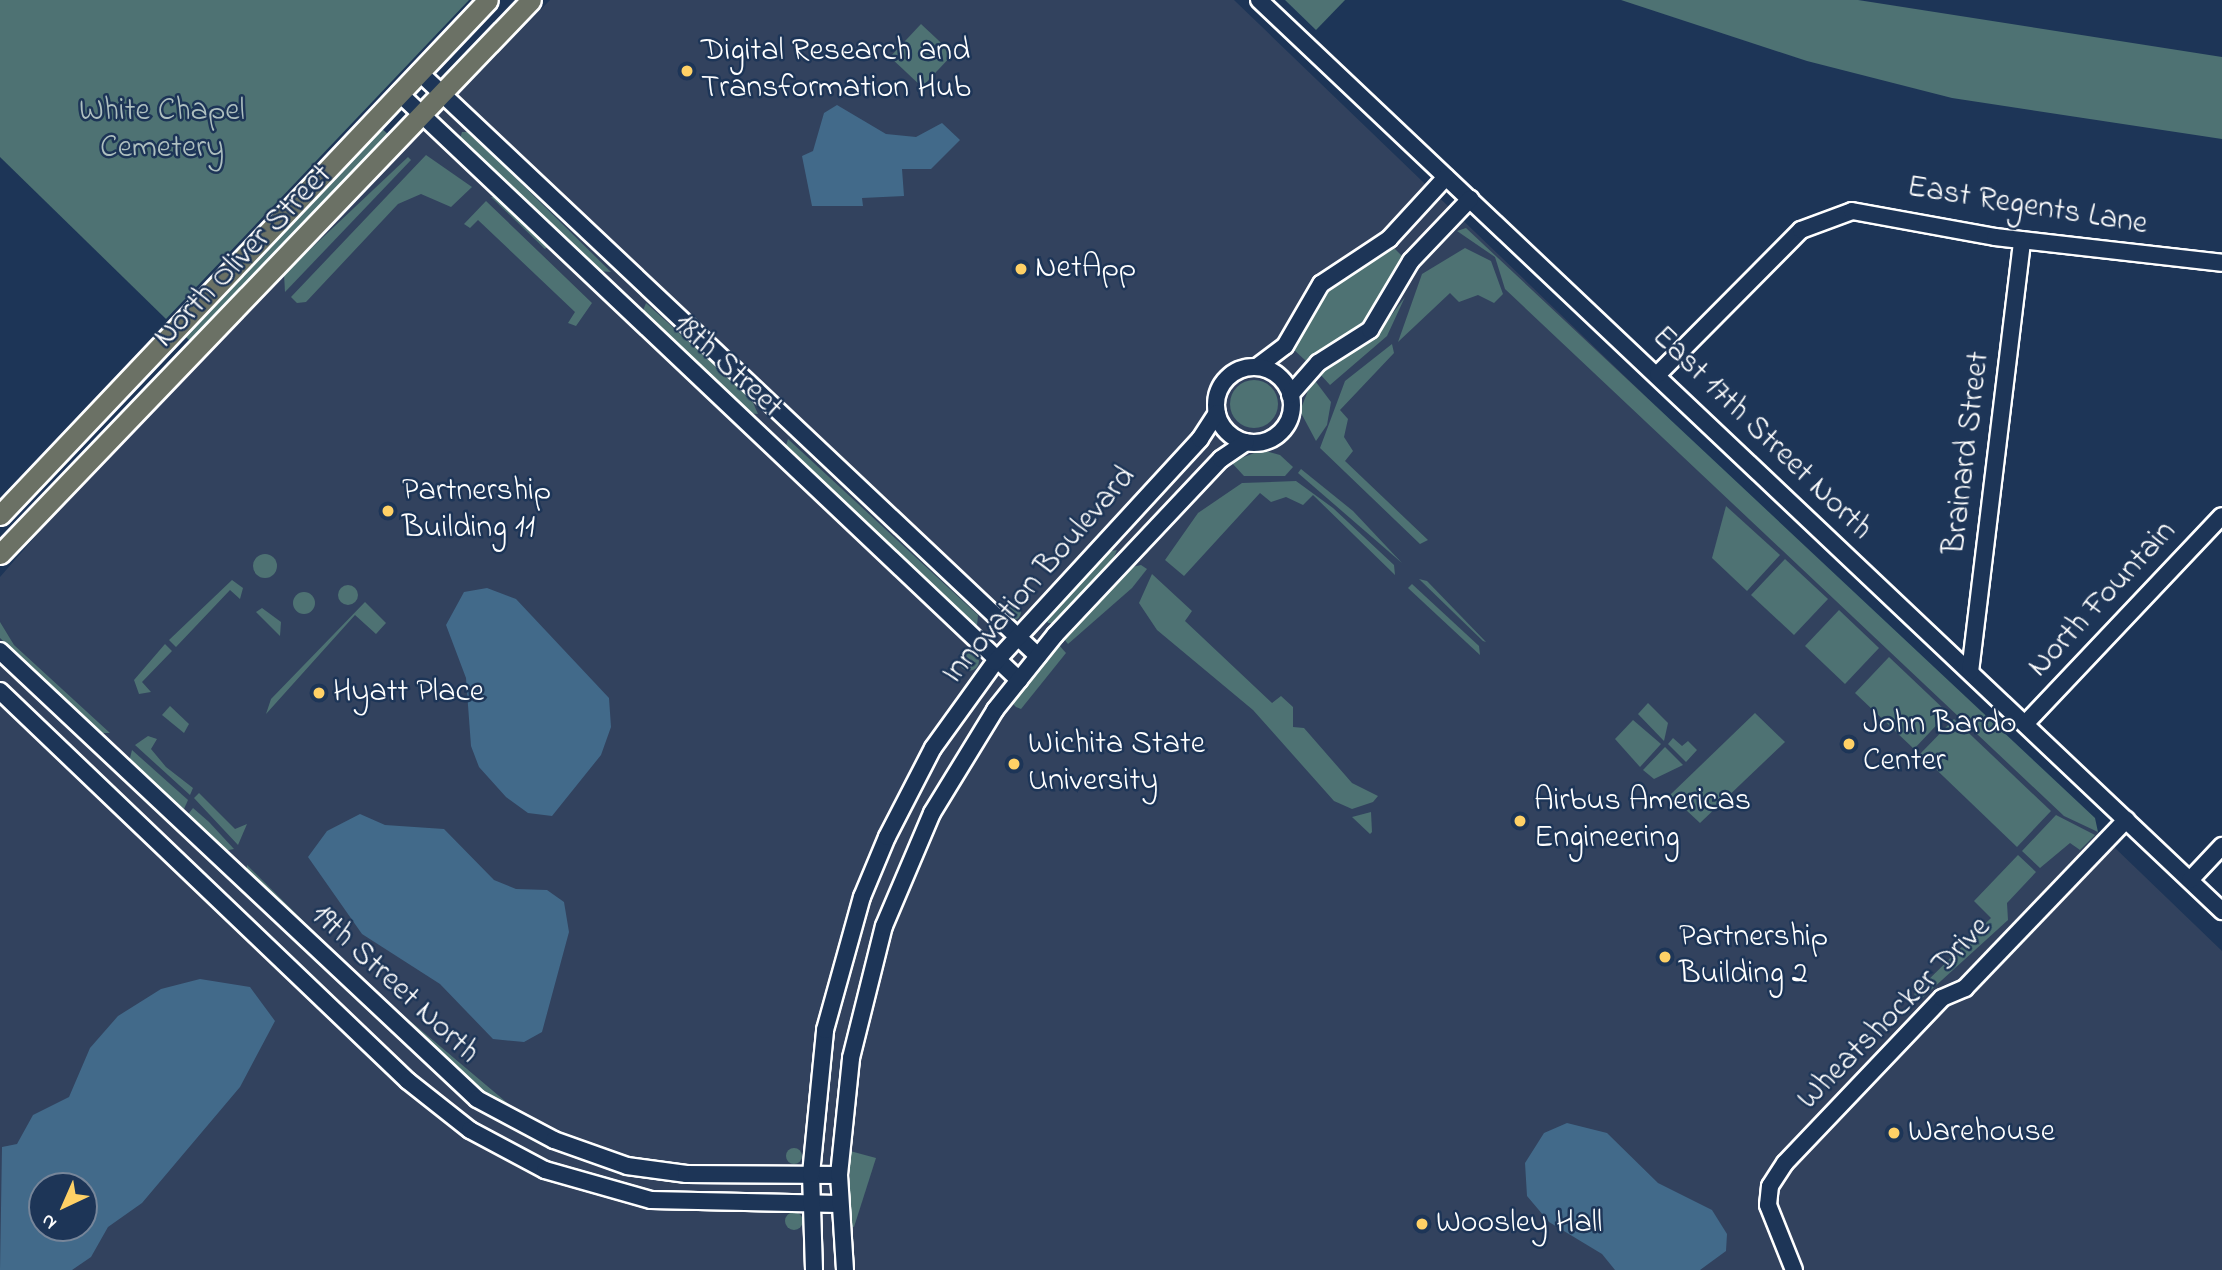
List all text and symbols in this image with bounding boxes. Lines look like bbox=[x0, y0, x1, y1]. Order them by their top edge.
place label: Digital Research and Transformation Hub bbox=[701, 34, 971, 109]
marker: Digital Research and Transformation Hub bbox=[679, 63, 695, 79]
park label: White Chapel Cemetery bbox=[79, 94, 245, 169]
street label: North Oliver Street bbox=[147, 157, 341, 357]
street label: East Regents Lane bbox=[1904, 169, 2150, 245]
place label: NetApp bbox=[1035, 250, 1136, 288]
marker: NetApp bbox=[1013, 261, 1029, 277]
street label: 18th Street bbox=[664, 306, 790, 428]
street label: East 17th Street North bbox=[1643, 319, 1879, 549]
street label: Brainard Street bbox=[1937, 349, 1999, 557]
street label: Innovation Boulevard bbox=[935, 459, 1145, 693]
place label: Partnership Building 11 bbox=[402, 474, 551, 549]
marker: Partnership Building 11 bbox=[380, 503, 396, 519]
street label: North Fountain bbox=[2021, 514, 2185, 686]
place label: Hyatt Place bbox=[333, 674, 484, 712]
marker: Hyatt Place bbox=[311, 685, 327, 701]
place label: John Bardo Center bbox=[1863, 707, 2017, 782]
place label: Wichita State University bbox=[1028, 727, 1205, 802]
marker: John Bardo Center bbox=[1841, 736, 1857, 752]
marker: Wichita State University bbox=[1006, 756, 1022, 772]
place label: Airbus Americas Engineering bbox=[1534, 784, 1751, 859]
marker: Airbus Americas Engineering bbox=[1512, 813, 1528, 829]
street label: 19th Street North bbox=[302, 897, 486, 1073]
street label: Wheatshocker Drive bbox=[1790, 909, 2000, 1119]
place label: Partnership Building 2 bbox=[1679, 920, 1828, 995]
marker: Partnership Building 2 bbox=[1657, 949, 1673, 965]
place label: Warehouse bbox=[1908, 1114, 2055, 1152]
marker: Warehouse bbox=[1886, 1125, 1902, 1141]
north arrow bbox=[28, 1172, 98, 1242]
place label: Woosley Hall bbox=[1436, 1205, 1602, 1243]
text: N bbox=[35, 1207, 63, 1235]
marker: Woosley Hall bbox=[1414, 1216, 1430, 1232]

